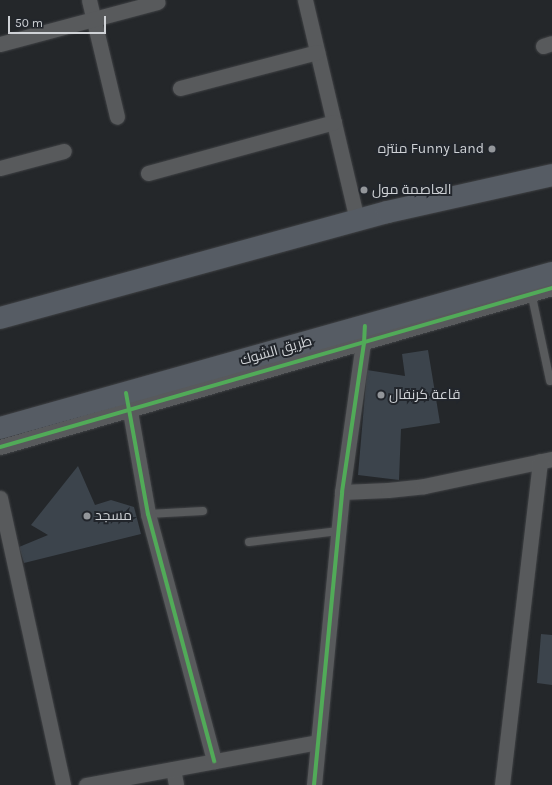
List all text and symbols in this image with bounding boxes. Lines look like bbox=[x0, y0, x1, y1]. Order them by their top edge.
scale bar bbox=[10, 8, 108, 34]
text: 50 m bbox=[15, 16, 43, 30]
place label: منتزه Funny Land bbox=[378, 141, 484, 157]
marker: منتزه Funny Land bbox=[487, 144, 497, 154]
place label: العاصمة مول bbox=[372, 182, 451, 198]
marker: العاصمة مول bbox=[359, 185, 369, 195]
street label: طريق الشوك bbox=[238, 333, 314, 369]
place label: قاعة كرنفال bbox=[389, 387, 460, 403]
marker: قاعة كرنفال bbox=[376, 390, 386, 400]
place label: مسجد bbox=[95, 508, 132, 524]
marker: مسجد bbox=[82, 511, 92, 521]

